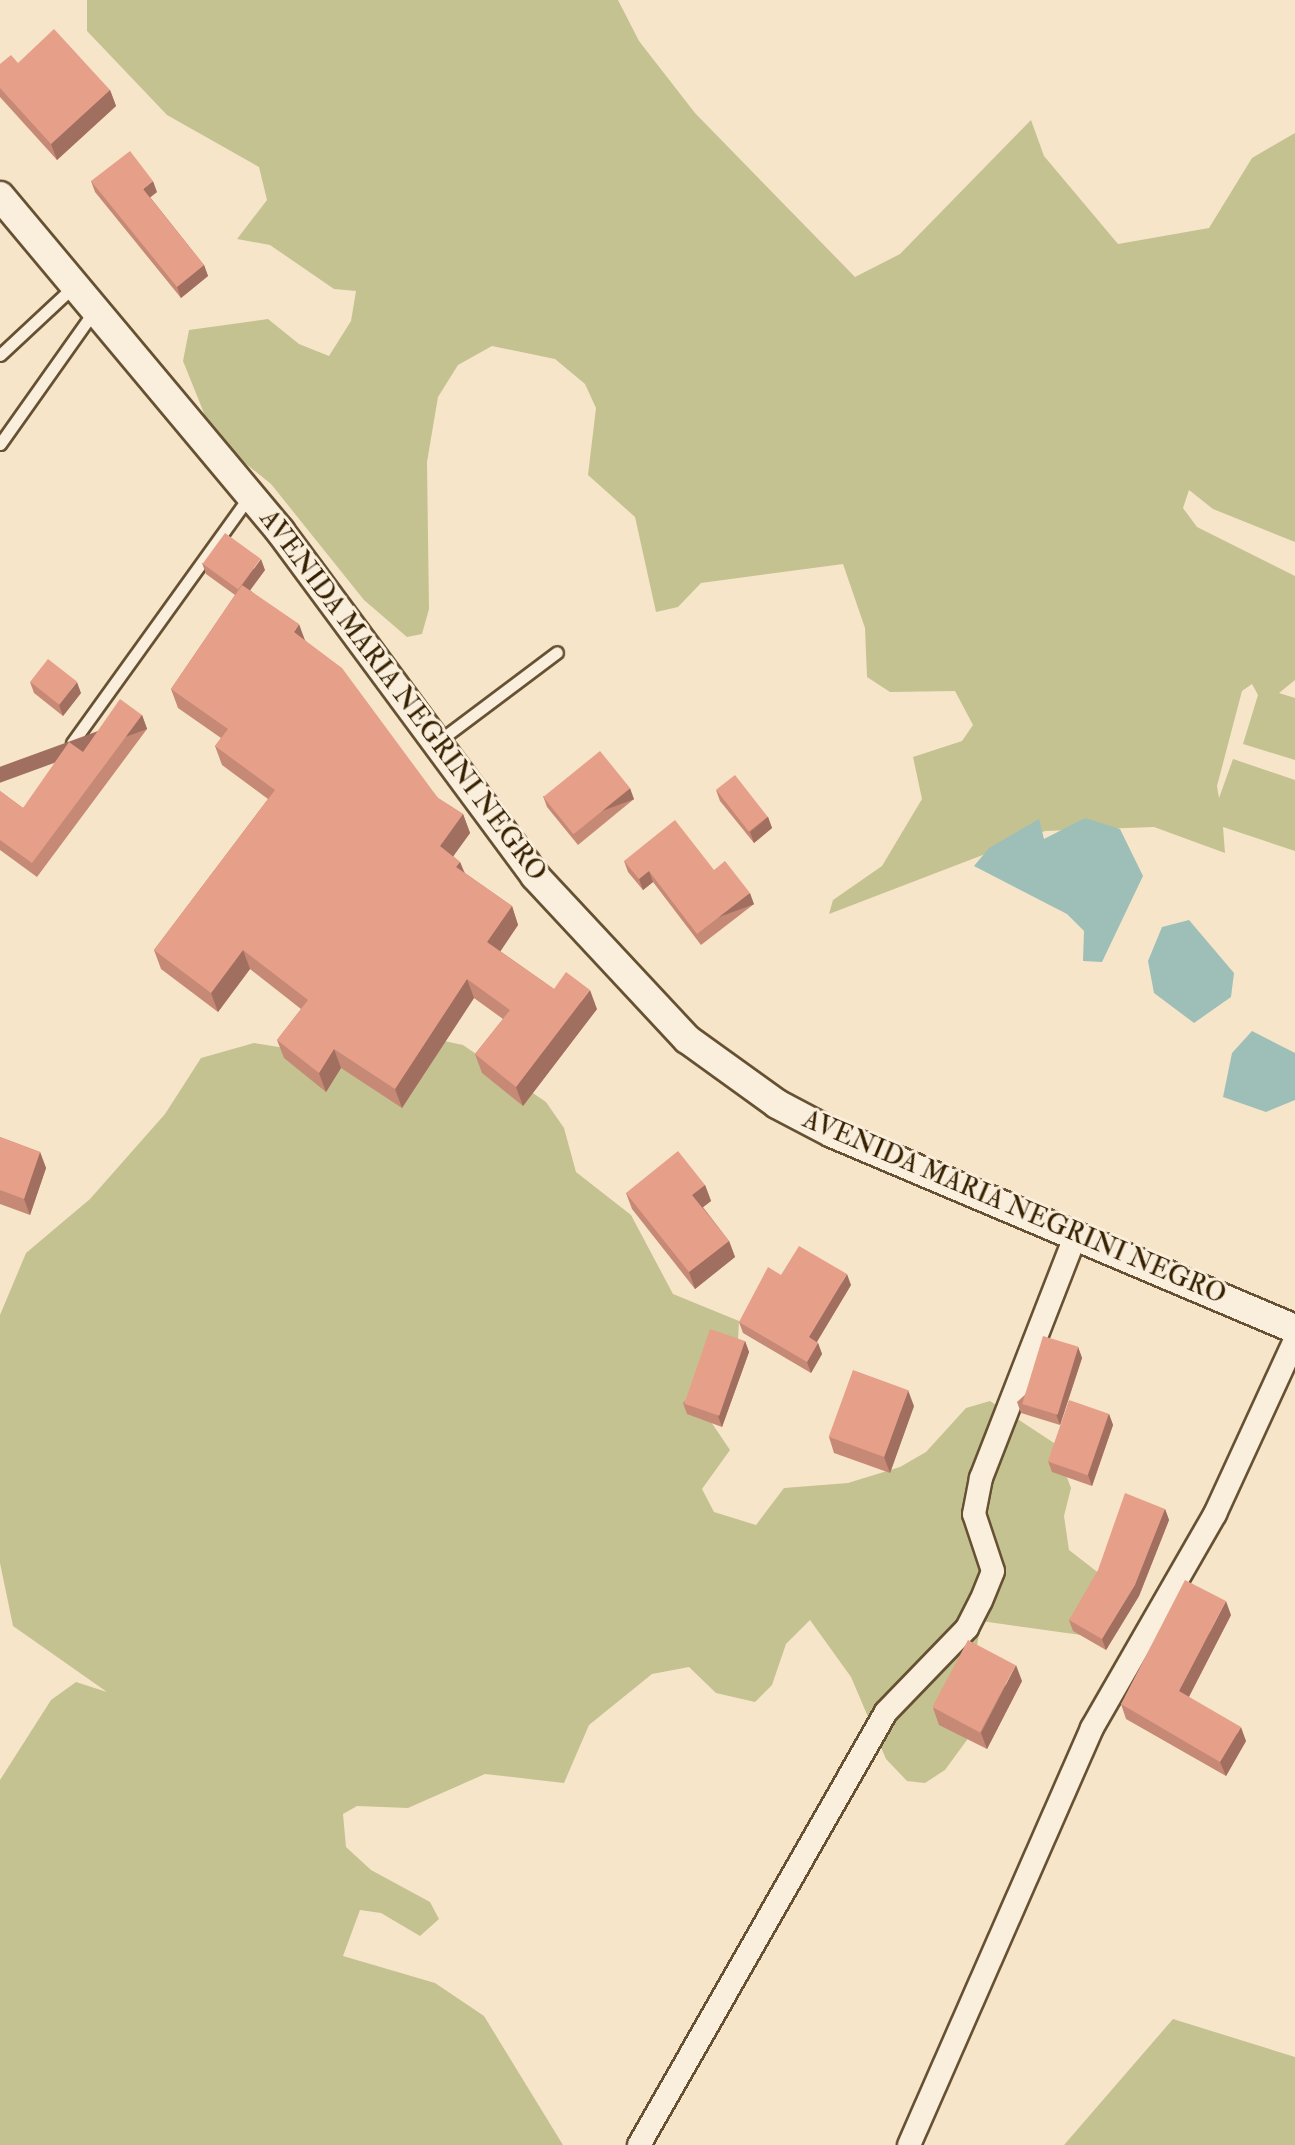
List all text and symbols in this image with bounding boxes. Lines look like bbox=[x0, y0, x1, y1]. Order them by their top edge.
street label: AVENIDA MARIA NEGRINI NEGRO bbox=[252, 504, 552, 888]
street label: AVENIDA MARIA NEGRINI NEGRO bbox=[798, 1104, 1230, 1312]

